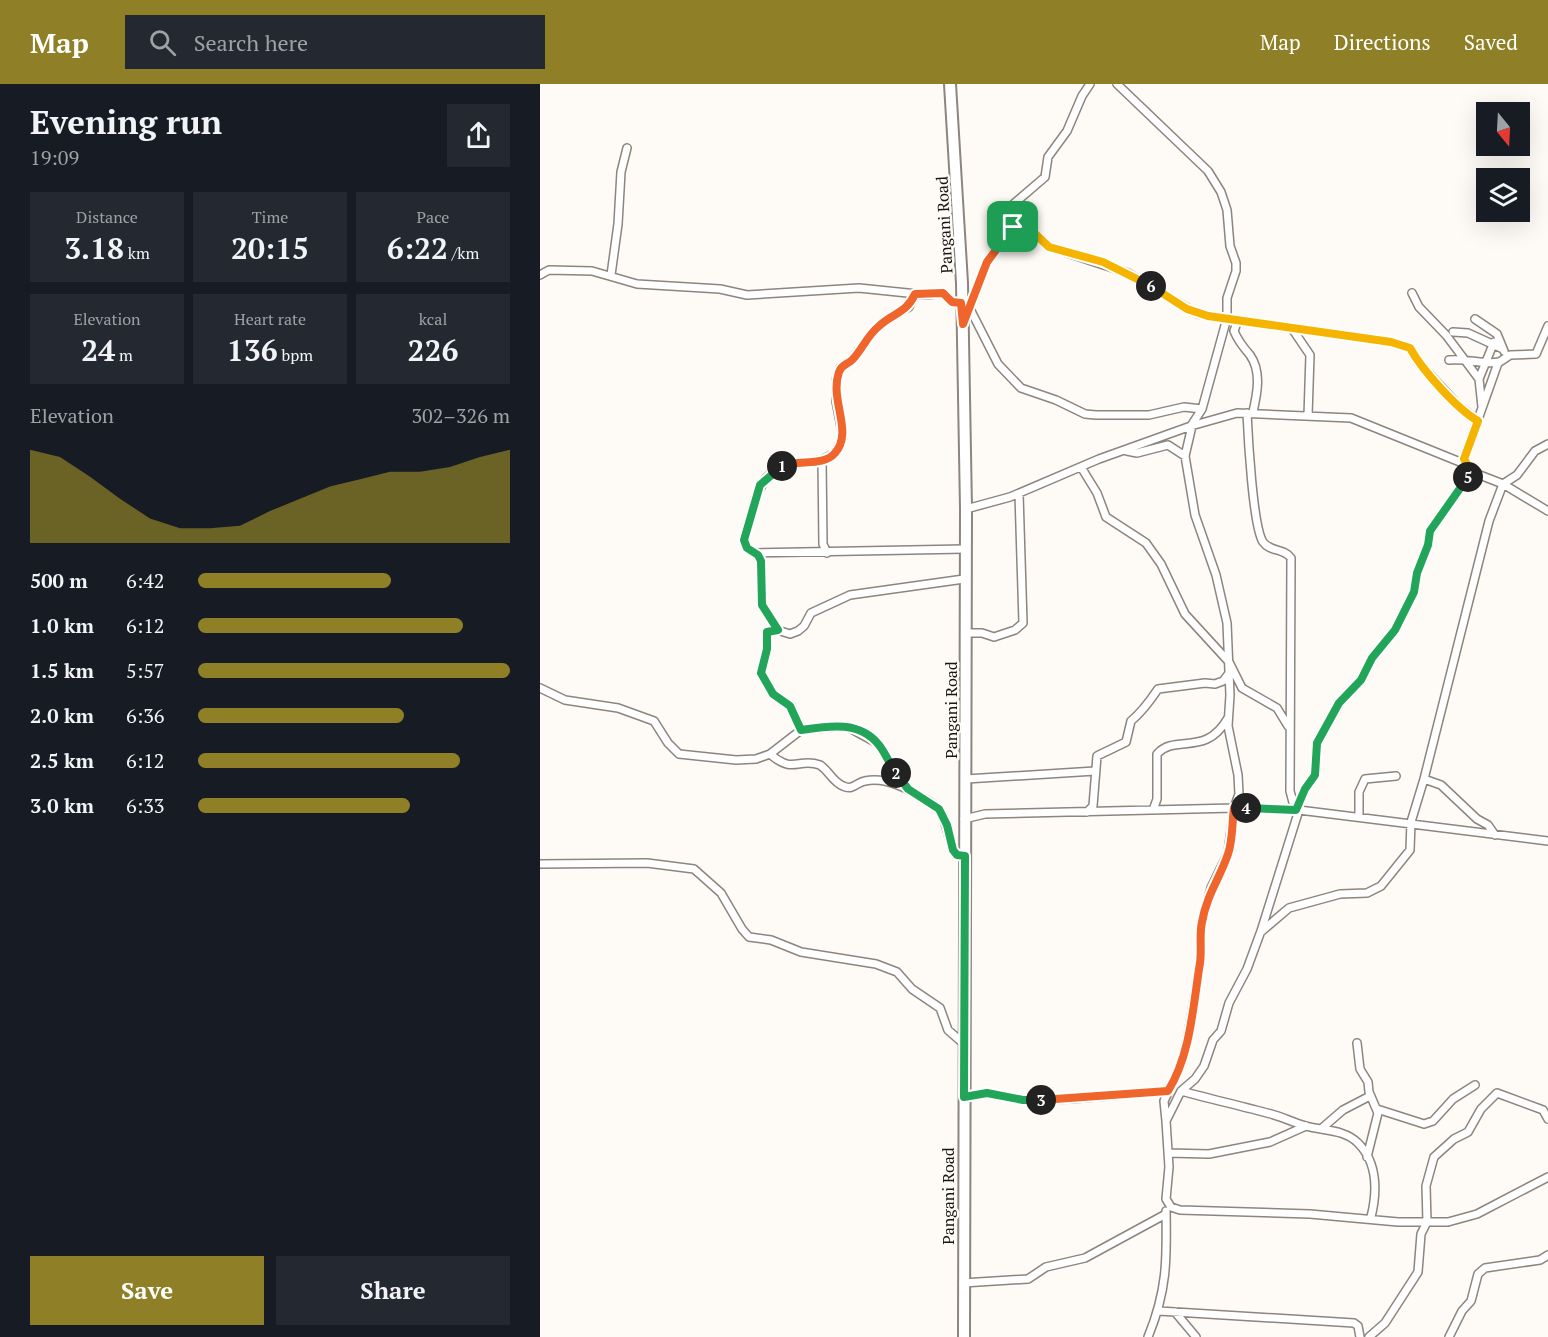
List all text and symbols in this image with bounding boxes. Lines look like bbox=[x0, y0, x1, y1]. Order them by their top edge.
search box bbox=[125, 15, 545, 69]
text: Map bbox=[30, 24, 89, 61]
icon: search bbox=[146, 26, 179, 59]
text: Search here bbox=[194, 28, 308, 57]
text: Map bbox=[1260, 28, 1301, 56]
text: Directions bbox=[1334, 28, 1431, 56]
text: Saved bbox=[1464, 28, 1518, 56]
text: Evening run bbox=[30, 100, 222, 143]
north arrow bbox=[1476, 102, 1530, 156]
map controls bbox=[1476, 102, 1530, 222]
button: share bbox=[447, 104, 510, 167]
text: 19:09 bbox=[30, 144, 79, 171]
button: layers bbox=[1476, 168, 1530, 222]
street label: Pangani Road bbox=[930, 176, 958, 274]
pin bbox=[987, 201, 1038, 252]
text: Distance bbox=[76, 206, 138, 228]
text: Time bbox=[252, 206, 288, 228]
text: Pace bbox=[417, 206, 449, 228]
icon: arrive bbox=[996, 210, 1029, 243]
text: 3.18 bbox=[64, 228, 124, 268]
text: 20:15 bbox=[231, 228, 309, 268]
text: 6:22 bbox=[387, 228, 448, 268]
text: km bbox=[124, 242, 150, 264]
text: /km bbox=[448, 242, 479, 264]
pin: 6 bbox=[1136, 271, 1166, 301]
text: 6 bbox=[1146, 275, 1156, 297]
text: Elevation bbox=[73, 308, 141, 330]
text: Heart rate bbox=[234, 308, 306, 330]
text: kcal bbox=[419, 308, 447, 330]
text: 24 bbox=[81, 330, 115, 370]
text: 136 bbox=[227, 330, 278, 370]
text: 226 bbox=[408, 330, 458, 370]
text: m bbox=[115, 344, 133, 366]
text: bpm bbox=[278, 344, 313, 366]
text: Elevation bbox=[30, 402, 114, 429]
text: 302–326 m bbox=[411, 402, 510, 429]
pin: 1 bbox=[767, 451, 797, 481]
text: 1 bbox=[777, 455, 787, 477]
pin: 5 bbox=[1453, 462, 1483, 492]
text: 5 bbox=[1463, 466, 1473, 488]
text: 500 m bbox=[30, 567, 88, 594]
text: 6:42 bbox=[126, 567, 165, 594]
text: 1.0 km bbox=[30, 612, 94, 639]
text: 6:12 bbox=[126, 612, 165, 639]
text: 1.5 km bbox=[30, 657, 94, 684]
text: 5:57 bbox=[126, 657, 165, 684]
street label: Pangani Road bbox=[940, 661, 962, 759]
text: 2.0 km bbox=[30, 702, 94, 729]
text: 6:36 bbox=[126, 702, 165, 729]
text: 2.5 km bbox=[30, 747, 94, 774]
text: 6:12 bbox=[126, 747, 165, 774]
pin: 2 bbox=[881, 758, 911, 788]
text: 2 bbox=[891, 762, 901, 784]
text: 3.0 km bbox=[30, 792, 94, 819]
text: 6:33 bbox=[126, 792, 165, 819]
pin: 4 bbox=[1231, 793, 1261, 823]
text: 4 bbox=[1241, 797, 1251, 819]
pin: 3 bbox=[1026, 1085, 1056, 1115]
text: 3 bbox=[1036, 1089, 1046, 1111]
street label: Pangani Road bbox=[937, 1147, 959, 1245]
button: Save bbox=[30, 1256, 264, 1325]
button: Share bbox=[276, 1256, 510, 1325]

